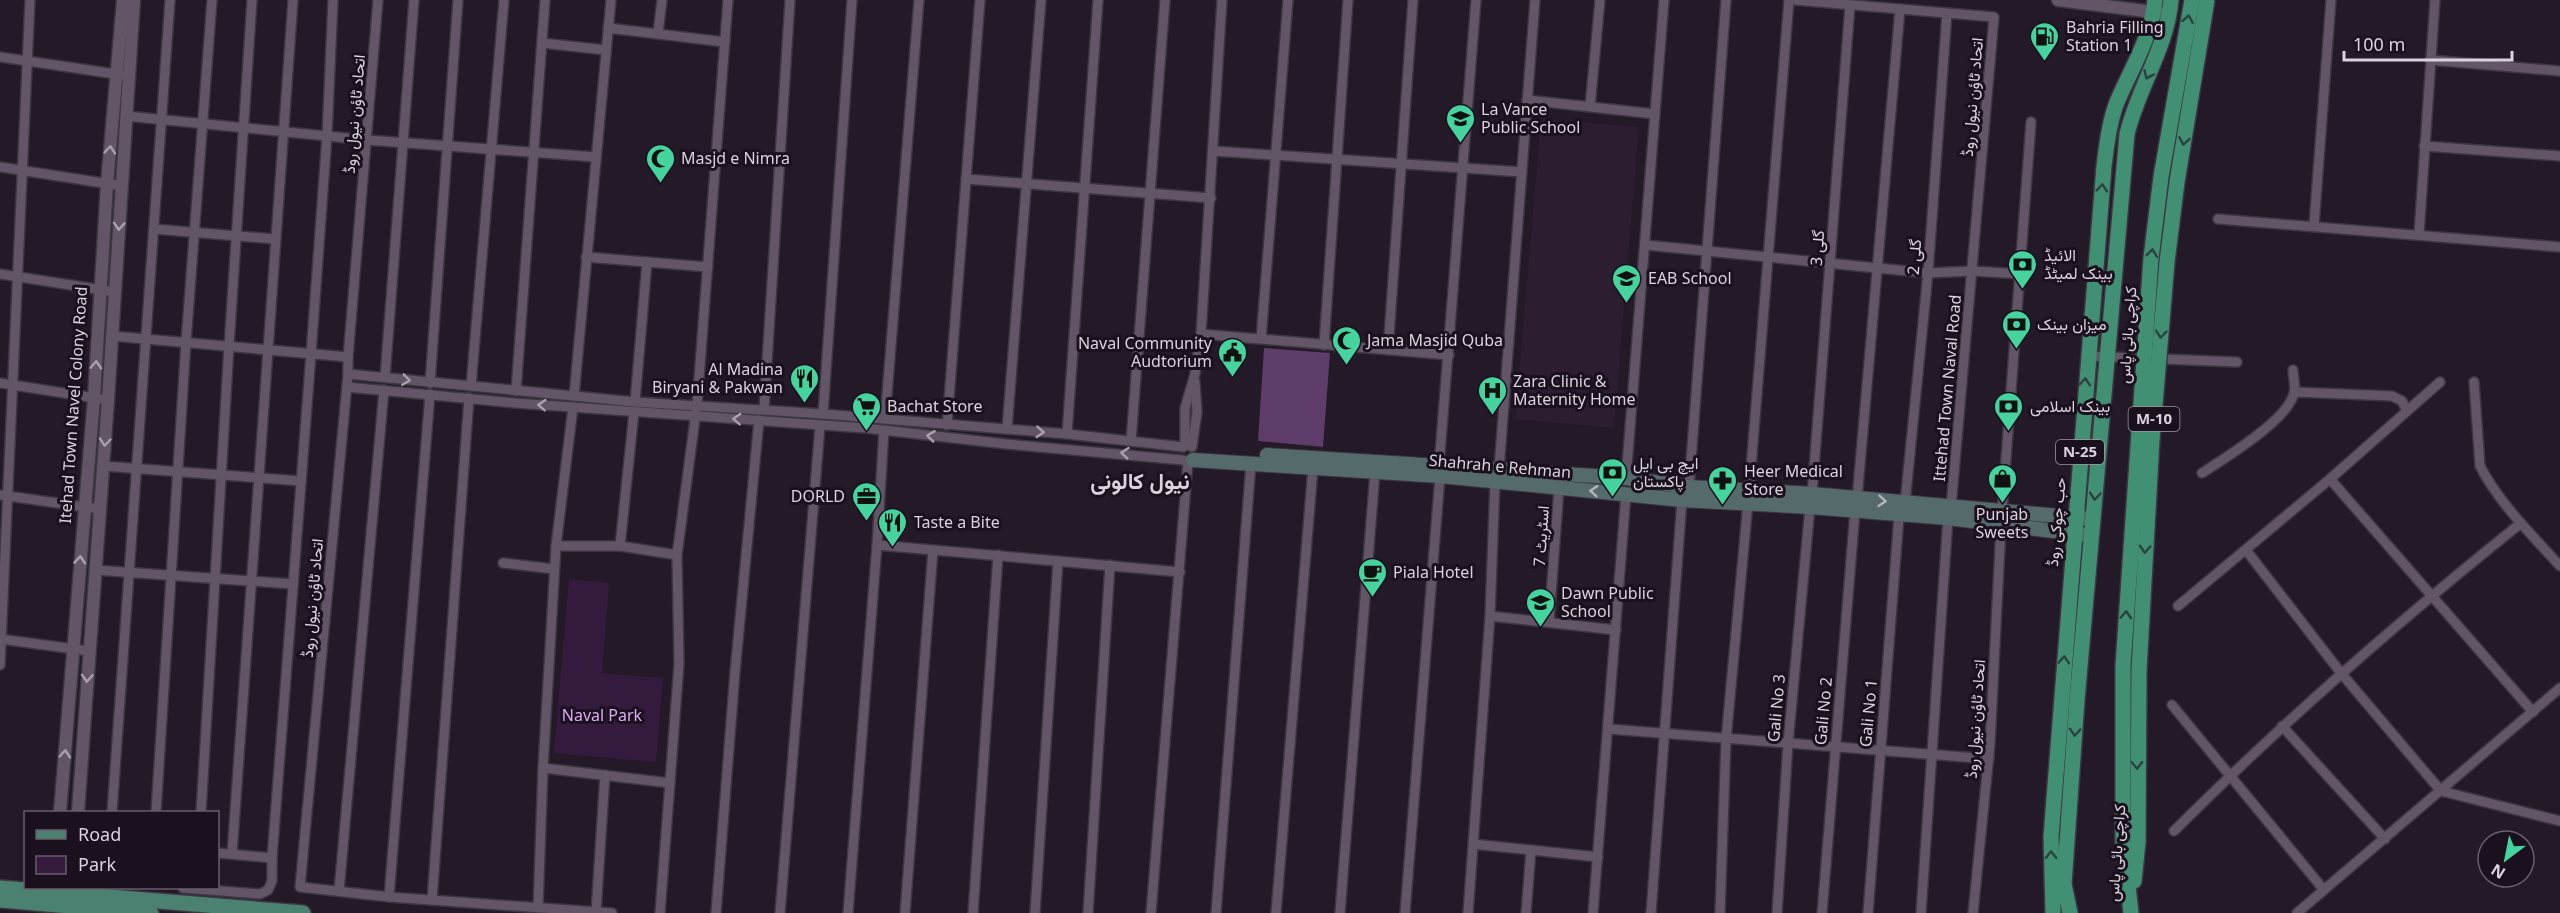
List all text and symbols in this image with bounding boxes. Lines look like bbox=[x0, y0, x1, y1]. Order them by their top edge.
one-way arrow bbox=[2182, 14, 2194, 23]
place label: Bahria Filling Station 1 bbox=[2066, 16, 2164, 56]
fuel station icon: Bahria Filling Station 1 bbox=[2029, 20, 2061, 62]
scale bar bbox=[2344, 24, 2512, 62]
text: 100 m bbox=[2353, 32, 2405, 56]
street label: اتحاد ٹاؤن نیول روڈ bbox=[1956, 37, 1988, 157]
street label: اتحاد ٹاؤن نیول روڈ bbox=[338, 54, 370, 174]
one-way arrow bbox=[2143, 69, 2155, 80]
place label: La Vance Public School bbox=[1481, 98, 1580, 138]
school or university icon: La Vance Public School bbox=[1444, 102, 1476, 144]
one-way arrow bbox=[2178, 135, 2191, 145]
mosque icon: Masjd e Nimra bbox=[644, 142, 676, 184]
one-way arrow bbox=[103, 145, 116, 155]
place label: Masjd e Nimra bbox=[681, 147, 790, 169]
one-way arrow bbox=[2095, 183, 2108, 192]
one-way arrow bbox=[113, 221, 126, 231]
street label: گلی 3 bbox=[1805, 229, 1829, 267]
street label: گلی 2 bbox=[1902, 238, 1926, 276]
place label: الائیڈ بینک لمیٹڈ bbox=[2044, 244, 2113, 284]
bank icon: الائیڈ بینک لمیٹڈ bbox=[2007, 248, 2039, 290]
one-way arrow bbox=[2145, 248, 2157, 257]
school or university icon: EAB School bbox=[1611, 262, 1643, 304]
place label: EAB School bbox=[1648, 267, 1732, 289]
street label: Itehad Town Navel Colony Road bbox=[54, 286, 92, 524]
street label: کراچی بائی پاس bbox=[2113, 286, 2142, 385]
street label: Ittehad Town Naval Road bbox=[1928, 294, 1966, 482]
bank icon: میزان بینک bbox=[2000, 308, 2032, 350]
place label: میزان بینک bbox=[2037, 313, 2107, 335]
mosque icon: Jama Masjid Quba bbox=[1330, 324, 1362, 366]
place label: Jama Masjid Quba bbox=[1365, 329, 1503, 351]
one-way arrow bbox=[2155, 330, 2168, 339]
place label: Naval Community Audtorium bbox=[1078, 332, 1213, 372]
public building icon: Naval Community Audtorium bbox=[1217, 336, 1249, 378]
place label: Al Madina Biryani & Pakwan bbox=[652, 358, 783, 398]
one-way arrow bbox=[89, 361, 102, 370]
restaurant icon: Al Madina Biryani & Pakwan bbox=[788, 362, 820, 404]
place label: Zara Clinic & Maternity Home bbox=[1513, 370, 1636, 410]
one-way arrow bbox=[402, 373, 411, 386]
hospital icon: Zara Clinic & Maternity Home bbox=[1476, 374, 1508, 416]
one-way arrow bbox=[2079, 377, 2092, 386]
supermarket icon: Bachat Store bbox=[850, 390, 882, 432]
bank icon: بینک اسلامی bbox=[1993, 390, 2025, 432]
place label: Bachat Store bbox=[887, 395, 982, 417]
place label: بینک اسلامی bbox=[2030, 395, 2110, 417]
one-way arrow bbox=[538, 399, 547, 412]
road number: M-10 bbox=[2128, 407, 2180, 431]
one-way arrow bbox=[732, 413, 741, 426]
one-way arrow bbox=[1036, 425, 1045, 438]
one-way arrow bbox=[926, 430, 935, 443]
one-way arrow bbox=[99, 437, 112, 446]
road number: N-25 bbox=[2056, 440, 2104, 464]
one-way arrow bbox=[1120, 447, 1129, 460]
street label: Shahrah e Rehman bbox=[1428, 449, 1572, 483]
place label: ایچ بی ایل پاکستان bbox=[1633, 452, 1698, 493]
bank icon: ایچ بی ایل پاکستان bbox=[1596, 456, 1628, 498]
place label: Heer Medical Store bbox=[1744, 460, 1843, 500]
shop icon: Punjab Sweets bbox=[1986, 462, 2018, 504]
pharmacy icon: Heer Medical Store bbox=[1707, 464, 1739, 506]
district label: نیول کالونی bbox=[1090, 465, 1190, 495]
street label: حب چوکی روڈ bbox=[2041, 476, 2072, 567]
office icon: DORLD bbox=[850, 480, 882, 522]
place label: DORLD bbox=[791, 485, 845, 507]
one-way arrow bbox=[1589, 485, 1598, 498]
one-way arrow bbox=[2088, 492, 2101, 501]
one-way arrow bbox=[1877, 495, 1886, 508]
place label: Punjab Sweets bbox=[1976, 503, 2028, 543]
street label: اسٹریٹ 7 bbox=[1528, 505, 1554, 567]
restaurant icon: Taste a Bite bbox=[877, 506, 909, 548]
place label: Taste a Bite bbox=[914, 511, 1000, 533]
street label: اتحاد ٹاؤن نیول روڈ bbox=[296, 538, 328, 658]
one-way arrow bbox=[2139, 545, 2152, 554]
one-way arrow bbox=[73, 555, 86, 564]
cafe icon: Piala Hotel bbox=[1356, 556, 1388, 598]
place label: Piala Hotel bbox=[1393, 561, 1474, 583]
place label: Dawn Public School bbox=[1561, 582, 1654, 622]
school or university icon: Dawn Public School bbox=[1524, 586, 1556, 628]
one-way arrow bbox=[2119, 610, 2132, 619]
one-way arrow bbox=[2057, 656, 2070, 665]
street label: اتحاد ٹاؤن نیول روڈ bbox=[1960, 659, 1990, 779]
one-way arrow bbox=[81, 673, 94, 682]
street label: Gali No 3 bbox=[1762, 673, 1790, 743]
street label: Gali No 2 bbox=[1809, 676, 1837, 746]
street label: Gali No 1 bbox=[1854, 678, 1882, 748]
park label: Naval Park bbox=[562, 704, 643, 726]
one-way arrow bbox=[2069, 728, 2082, 737]
one-way arrow bbox=[58, 750, 71, 759]
one-way arrow bbox=[2131, 761, 2144, 770]
street label: کراچی بائی پاس bbox=[2102, 804, 2131, 903]
legend bbox=[24, 811, 219, 889]
text: Road bbox=[78, 822, 121, 846]
north arrow bbox=[2476, 829, 2536, 889]
one-way arrow bbox=[2045, 850, 2057, 859]
text: Park bbox=[78, 852, 116, 876]
text: N bbox=[2487, 859, 2509, 884]

